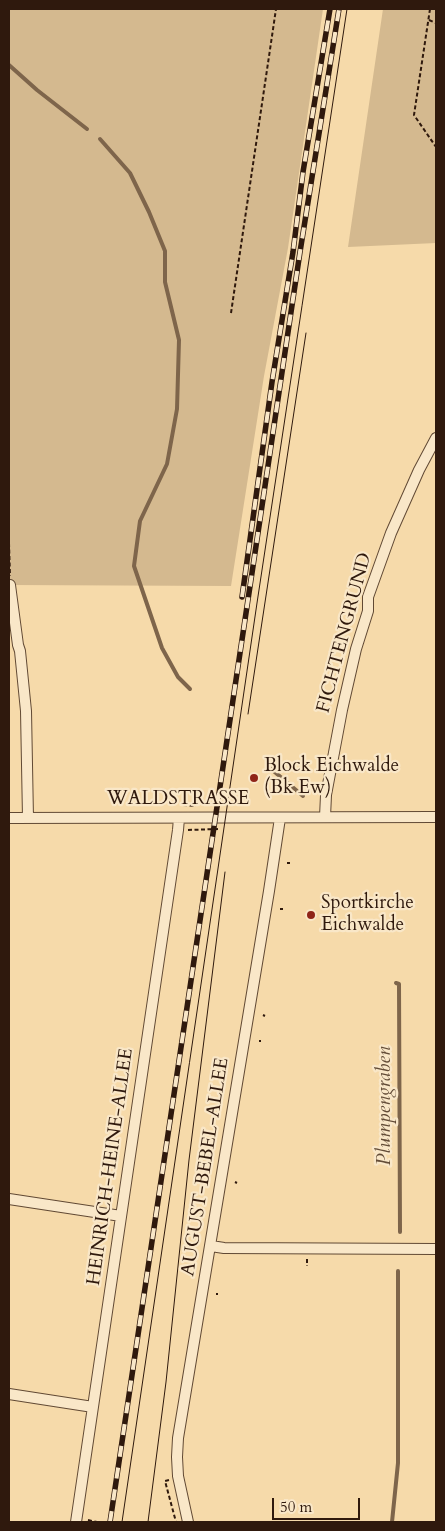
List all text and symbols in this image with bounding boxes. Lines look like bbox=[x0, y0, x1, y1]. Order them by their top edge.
street label: FICHTENGRUND bbox=[313, 550, 377, 716]
place label: Block Eichwalde (Bk Ew) bbox=[264, 756, 399, 800]
marker: Block Eichwalde (Bk Ew) bbox=[248, 772, 260, 784]
street label: WALDSTRASSE bbox=[107, 789, 249, 811]
place label: Sportkirche Eichwalde bbox=[321, 893, 414, 937]
marker: Sportkirche Eichwalde bbox=[305, 909, 317, 921]
water label: Plumpengraben bbox=[373, 1046, 397, 1166]
street label: HEINRICH-HEINE-ALLEE bbox=[83, 1047, 139, 1287]
street label: AUGUST-BEBEL-ALLEE bbox=[177, 1056, 235, 1278]
scale bar bbox=[275, 1488, 362, 1520]
text: 50 m bbox=[280, 1497, 312, 1517]

